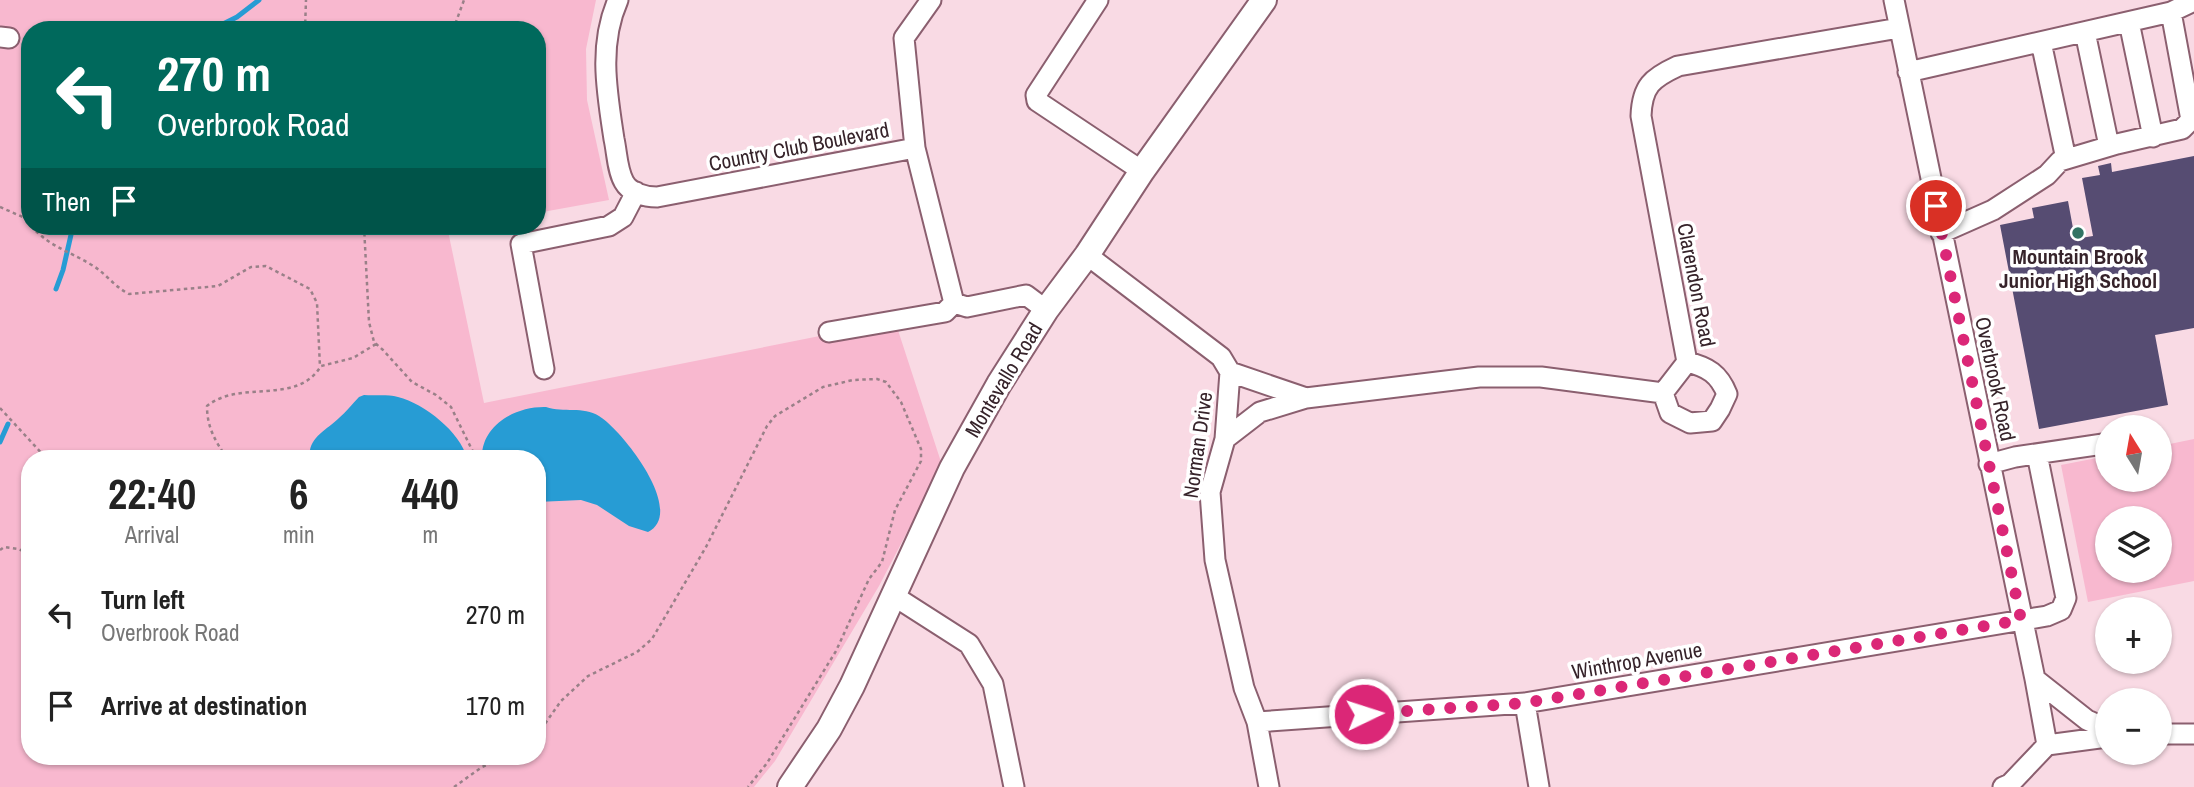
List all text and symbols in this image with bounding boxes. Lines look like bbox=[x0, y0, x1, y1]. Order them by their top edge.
text: 270 m bbox=[157, 40, 271, 106]
icon: left bbox=[42, 49, 133, 140]
text: Overbrook Road bbox=[157, 103, 350, 146]
street label: Country Club Boulevard bbox=[706, 115, 891, 178]
pin bbox=[1906, 176, 1966, 236]
icon: arrive bbox=[105, 182, 143, 220]
text: Then bbox=[42, 184, 91, 219]
icon: arrive bbox=[1917, 187, 1955, 225]
street label: Clarendon Road bbox=[1670, 221, 1723, 349]
marker: Mountain Brook Junior High School bbox=[2070, 225, 2086, 241]
place label: Mountain Brook Junior High School bbox=[1999, 242, 2157, 295]
street label: Overbrook Road bbox=[1968, 314, 2023, 444]
street label: Montevallo Road bbox=[958, 317, 1049, 443]
street label: Norman Drive bbox=[1176, 390, 1219, 500]
north arrow bbox=[2095, 415, 2172, 492]
map controls bbox=[2095, 415, 2172, 765]
text: 22:40 bbox=[108, 466, 196, 522]
text: 6 bbox=[289, 466, 308, 522]
text: 440 bbox=[402, 466, 459, 522]
button: layers bbox=[2095, 506, 2172, 583]
text: Arrival bbox=[125, 519, 179, 550]
text: min bbox=[283, 519, 315, 550]
text: m bbox=[422, 519, 438, 550]
text: Turn left bbox=[101, 582, 185, 617]
icon: left bbox=[42, 596, 80, 634]
text: 270 m bbox=[466, 597, 525, 632]
button: + bbox=[2095, 597, 2172, 674]
text: Overbrook Road bbox=[101, 617, 239, 648]
street label: Winthrop Avenue bbox=[1569, 635, 1704, 686]
position arrow bbox=[1327, 677, 1401, 751]
icon: arrive bbox=[42, 687, 80, 725]
text: Arrive at destination bbox=[101, 688, 307, 723]
text: 170 m bbox=[466, 688, 525, 723]
button: − bbox=[2095, 688, 2172, 765]

